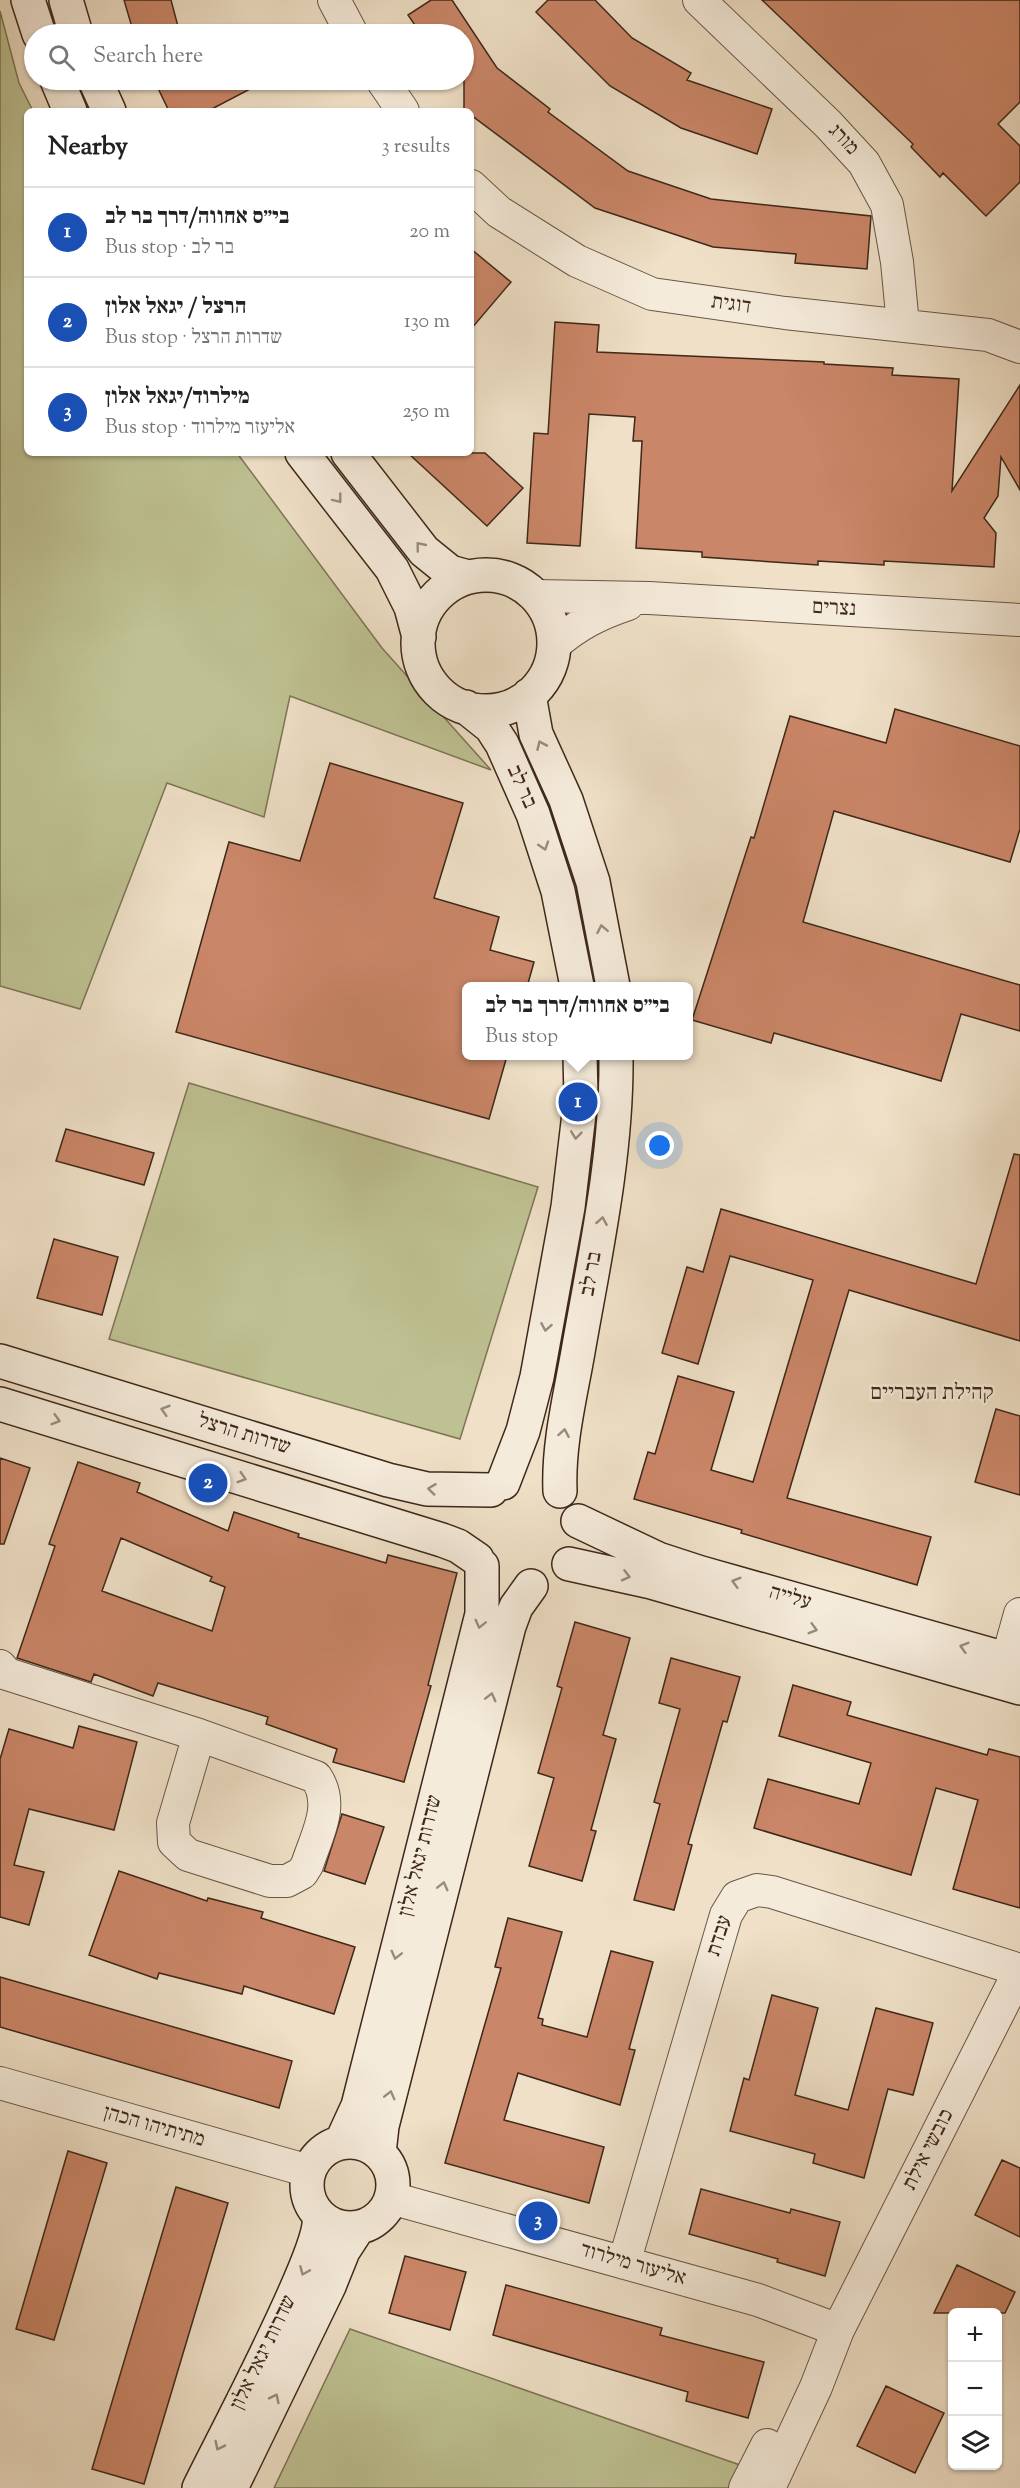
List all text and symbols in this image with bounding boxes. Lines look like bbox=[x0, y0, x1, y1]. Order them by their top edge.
search box bbox=[24, 24, 474, 90]
icon: search bbox=[45, 41, 78, 74]
text: Search here bbox=[93, 41, 203, 73]
street label: מורג bbox=[821, 117, 865, 163]
text: Nearby bbox=[48, 129, 128, 166]
text: 3 results bbox=[381, 133, 450, 162]
text: בי״ס אחווה/דרך בר לב bbox=[105, 202, 289, 234]
text: 1 bbox=[64, 218, 71, 247]
text: 20 m bbox=[409, 218, 450, 247]
text: Bus stop · בר לב bbox=[105, 234, 234, 263]
street label: דוגית bbox=[709, 287, 753, 323]
text: הרצל / יגאל אלון bbox=[105, 292, 246, 324]
text: 2 bbox=[63, 308, 72, 337]
text: 130 m bbox=[404, 308, 450, 337]
text: Bus stop · שדרות הרצל bbox=[105, 324, 282, 353]
text: מילרוד/יגאל אלון bbox=[105, 382, 250, 414]
text: 3 bbox=[63, 398, 72, 427]
text: 250 m bbox=[402, 398, 450, 427]
text: Bus stop · אליעזר מילרוד bbox=[105, 414, 295, 443]
one-way arrow bbox=[331, 492, 342, 503]
one-way arrow bbox=[416, 542, 427, 553]
street label: נצרים bbox=[811, 593, 857, 625]
one-way arrow bbox=[536, 740, 548, 751]
street label: בר לב bbox=[498, 760, 544, 814]
one-way arrow bbox=[536, 840, 549, 851]
one-way arrow bbox=[596, 924, 609, 934]
popup bbox=[462, 982, 693, 1060]
text: בי״ס אחווה/דרך בר לב bbox=[485, 991, 670, 1023]
text: Bus stop bbox=[485, 1023, 558, 1052]
pin: 1 bbox=[558, 1080, 598, 1124]
one-way arrow bbox=[571, 1130, 583, 1139]
your location bbox=[645, 1131, 674, 1160]
one-way arrow bbox=[595, 1216, 607, 1225]
street label: בר לב bbox=[573, 1249, 611, 1299]
one-way arrow bbox=[540, 1322, 553, 1332]
district label: קהילת העבריים bbox=[870, 1378, 994, 1410]
one-way arrow bbox=[160, 1405, 171, 1417]
street label: שדרות הרצל bbox=[194, 1407, 294, 1463]
one-way arrow bbox=[50, 1413, 61, 1425]
one-way arrow bbox=[557, 1429, 569, 1438]
pin: 2 bbox=[188, 1460, 228, 1506]
one-way arrow bbox=[237, 1471, 247, 1483]
one-way arrow bbox=[428, 1483, 437, 1495]
one-way arrow bbox=[621, 1568, 631, 1581]
one-way arrow bbox=[731, 1577, 741, 1590]
street label: עלייה bbox=[765, 1578, 815, 1618]
one-way arrow bbox=[474, 1618, 487, 1628]
one-way arrow bbox=[807, 1622, 818, 1634]
one-way arrow bbox=[959, 1642, 970, 1654]
one-way arrow bbox=[483, 1692, 496, 1702]
street label: שדרות יגאל אלון bbox=[391, 1792, 451, 1920]
one-way arrow bbox=[435, 1881, 448, 1891]
street label: עבדת bbox=[699, 1912, 741, 1960]
one-way arrow bbox=[390, 1950, 403, 1960]
one-way arrow bbox=[382, 2090, 395, 2100]
street label: מתיתיהו הכהן bbox=[100, 2098, 208, 2156]
street label: כובשי אילת bbox=[896, 2104, 962, 2196]
pin: 3 bbox=[518, 2198, 558, 2244]
street label: אליעזר מילרוד bbox=[577, 2236, 689, 2294]
one-way arrow bbox=[299, 2265, 311, 2276]
street label: שדרות יגאל אלון bbox=[223, 2290, 305, 2415]
map controls bbox=[948, 2308, 1002, 2470]
button: + bbox=[948, 2308, 1002, 2362]
button: − bbox=[948, 2362, 1002, 2416]
one-way arrow bbox=[267, 2393, 279, 2404]
button: layers bbox=[948, 2416, 1002, 2470]
one-way arrow bbox=[214, 2440, 226, 2451]

